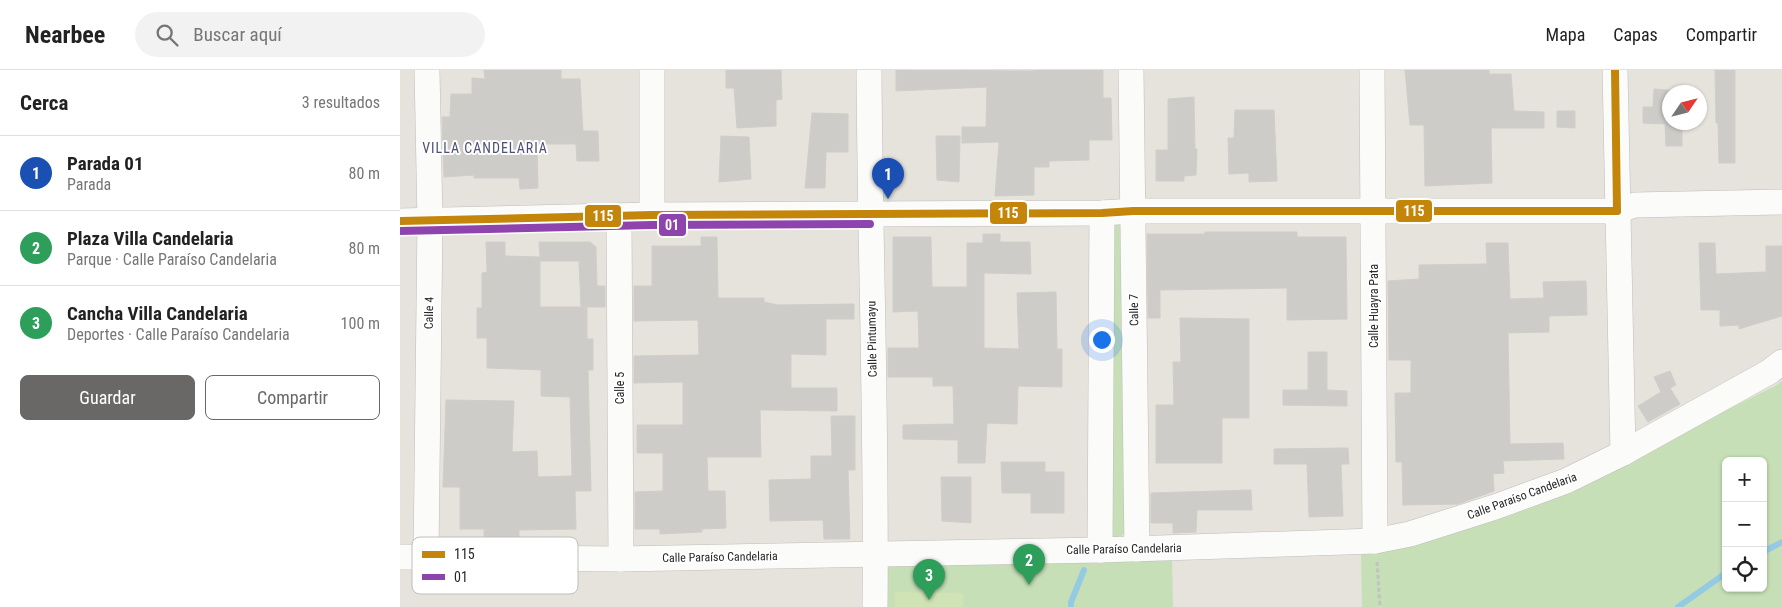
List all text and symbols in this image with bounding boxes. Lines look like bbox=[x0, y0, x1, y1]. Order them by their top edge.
search box bbox=[135, 12, 485, 57]
text: Nearbee bbox=[25, 21, 105, 49]
icon: search bbox=[153, 21, 181, 49]
text: Buscar aquí bbox=[193, 23, 282, 46]
text: Mapa bbox=[1546, 24, 1585, 45]
text: Capas bbox=[1613, 24, 1658, 45]
text: Compartir bbox=[1686, 24, 1757, 45]
north arrow bbox=[1662, 85, 1707, 130]
text: Cerca bbox=[20, 91, 68, 115]
text: 3 resultados bbox=[302, 93, 380, 112]
district label: VILLA CANDELARIA bbox=[422, 140, 548, 156]
text: Parada 01 bbox=[67, 152, 144, 175]
pin: 1 bbox=[872, 158, 904, 199]
text: 1 bbox=[32, 164, 40, 183]
text: 80 m bbox=[348, 164, 380, 183]
text: Parada bbox=[67, 175, 111, 194]
line badge: 115 bbox=[1395, 199, 1433, 223]
line badge: 115 bbox=[989, 201, 1028, 225]
text: 115 bbox=[1403, 203, 1425, 219]
line badge: 115 bbox=[584, 204, 622, 228]
text: 115 bbox=[997, 205, 1019, 221]
text: 115 bbox=[592, 208, 614, 224]
line badge: 01 bbox=[658, 213, 687, 237]
text: 01 bbox=[665, 217, 679, 233]
text: Plaza Villa Candelaria bbox=[67, 227, 234, 250]
text: 2 bbox=[32, 239, 40, 258]
text: 80 m bbox=[348, 239, 380, 258]
text: Parque · Calle Paraíso Candelaria bbox=[67, 250, 277, 269]
street label: Calle Huayra Pata bbox=[1367, 264, 1381, 348]
street label: Calle 7 bbox=[1127, 294, 1141, 326]
street label: Calle 4 bbox=[422, 297, 436, 329]
street label: Calle Pintumayu bbox=[864, 300, 880, 377]
text: Cancha Villa Candelaria bbox=[67, 302, 248, 325]
text: 3 bbox=[32, 314, 40, 333]
text: 100 m bbox=[341, 314, 380, 333]
text: Deportes · Calle Paraíso Candelaria bbox=[67, 325, 290, 344]
your location bbox=[1089, 327, 1115, 353]
street label: Calle 5 bbox=[613, 372, 627, 404]
button: Guardar bbox=[20, 375, 195, 420]
button: Compartir bbox=[205, 375, 380, 420]
map controls bbox=[1722, 457, 1767, 592]
button: + bbox=[1722, 457, 1767, 502]
street label: Calle Paraíso Candelaria bbox=[1465, 470, 1579, 522]
button: − bbox=[1722, 502, 1767, 547]
legend bbox=[412, 537, 578, 594]
street label: Calle Paraíso Candelaria bbox=[1066, 541, 1182, 557]
pin: 2 bbox=[1013, 544, 1045, 585]
text: 115 bbox=[454, 546, 475, 562]
button: locate bbox=[1722, 547, 1767, 592]
street label: Calle Paraíso Candelaria bbox=[662, 549, 778, 565]
pin: 3 bbox=[913, 559, 945, 600]
text: 01 bbox=[454, 569, 468, 585]

